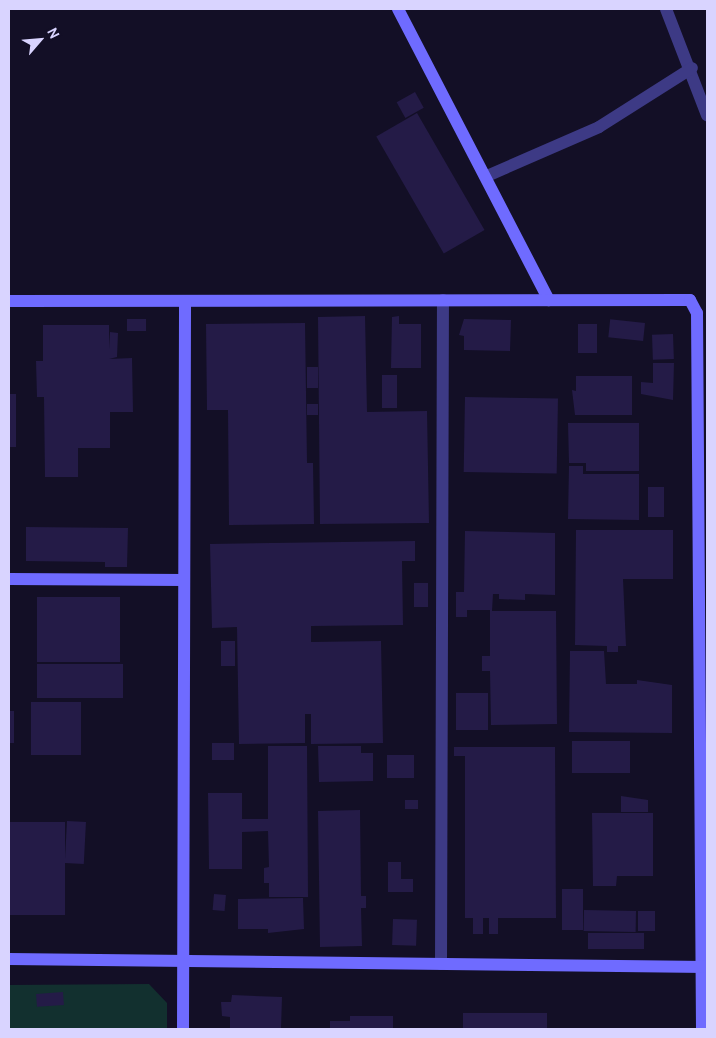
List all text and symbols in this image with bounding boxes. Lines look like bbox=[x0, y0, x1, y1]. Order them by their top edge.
north arrow bbox=[15, 15, 65, 65]
text: N bbox=[43, 25, 64, 42]

